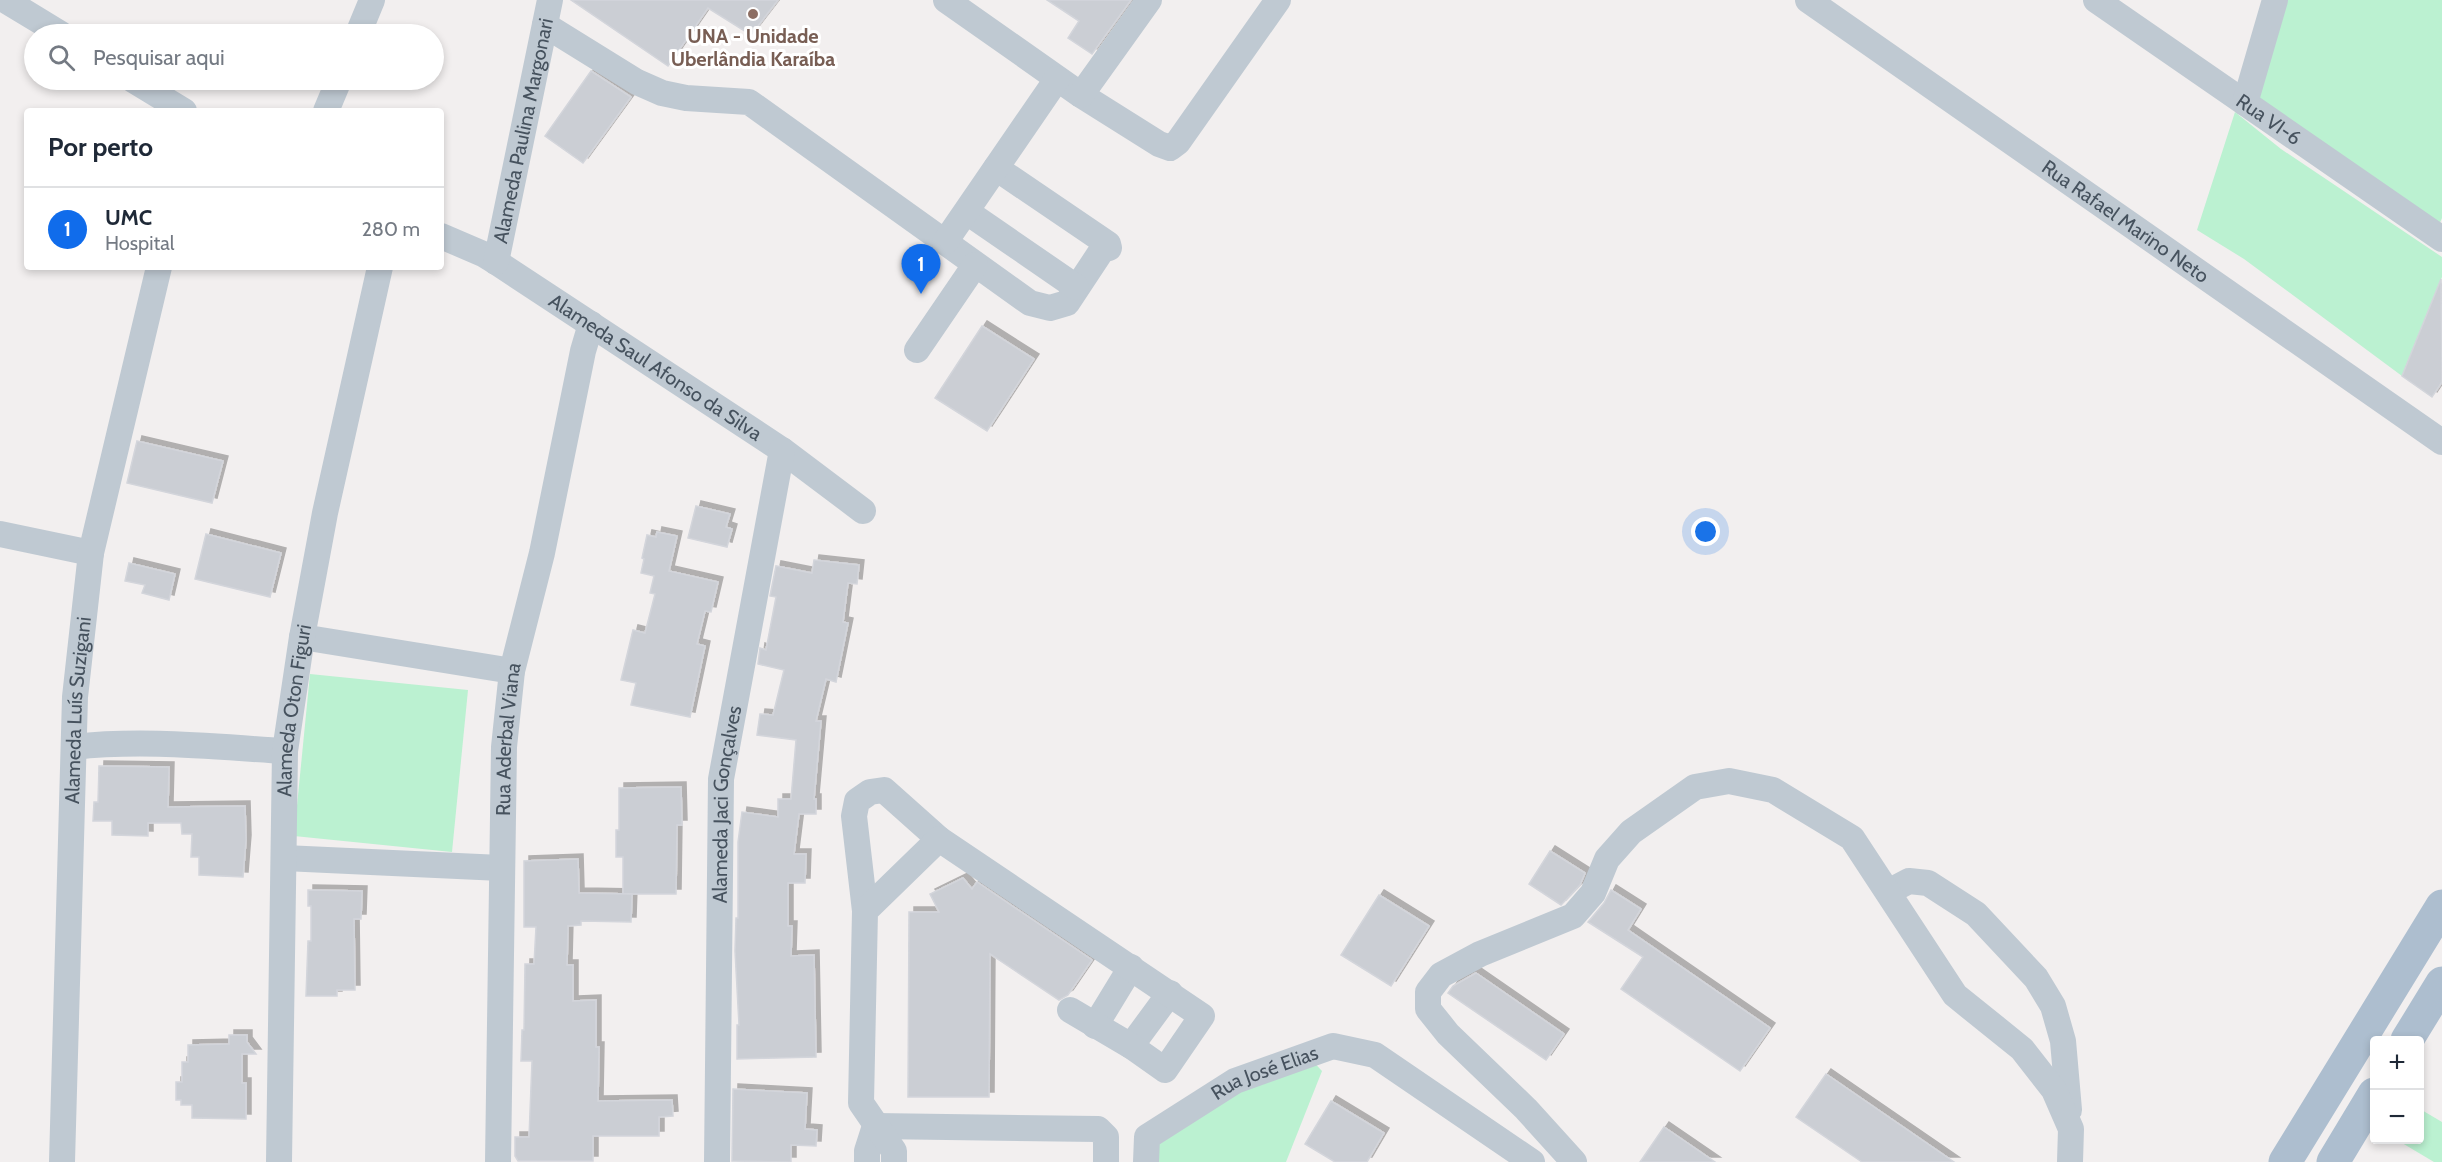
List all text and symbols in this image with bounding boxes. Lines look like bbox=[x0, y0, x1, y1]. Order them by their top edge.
marker: UNA - Unidade Uberlândia Karaíba bbox=[746, 7, 760, 21]
street label: Alameda Paulina Margonari bbox=[488, 16, 558, 246]
search box bbox=[24, 24, 444, 90]
place label: UNA - Unidade Uberlândia Karaíba bbox=[671, 24, 835, 71]
icon: search bbox=[45, 41, 78, 74]
text: Pesquisar aqui bbox=[93, 44, 225, 71]
street label: Rua VI-6 bbox=[2232, 89, 2306, 150]
text: Por perto bbox=[48, 131, 153, 163]
street label: Rua Rafael Marino Neto bbox=[2037, 155, 2214, 288]
text: UMC bbox=[105, 204, 152, 231]
text: 1 bbox=[64, 217, 71, 241]
text: 280 m bbox=[361, 217, 420, 241]
text: Hospital bbox=[105, 231, 175, 255]
pin: 1 bbox=[902, 244, 940, 294]
street label: Alameda Saul Afonso da Silva bbox=[545, 288, 767, 446]
your location bbox=[1691, 517, 1720, 546]
street label: Alameda Luís Suzigani bbox=[60, 616, 96, 804]
street label: Alameda Oton Figuri bbox=[272, 622, 316, 797]
street label: Rua Aderbal Viana bbox=[491, 659, 526, 816]
street label: Alameda Jaci Gonçalves bbox=[708, 704, 746, 904]
map controls bbox=[2370, 1036, 2424, 1144]
button: + bbox=[2370, 1036, 2424, 1090]
street label: Rua José Elias bbox=[1207, 1040, 1321, 1105]
button: − bbox=[2370, 1090, 2424, 1144]

